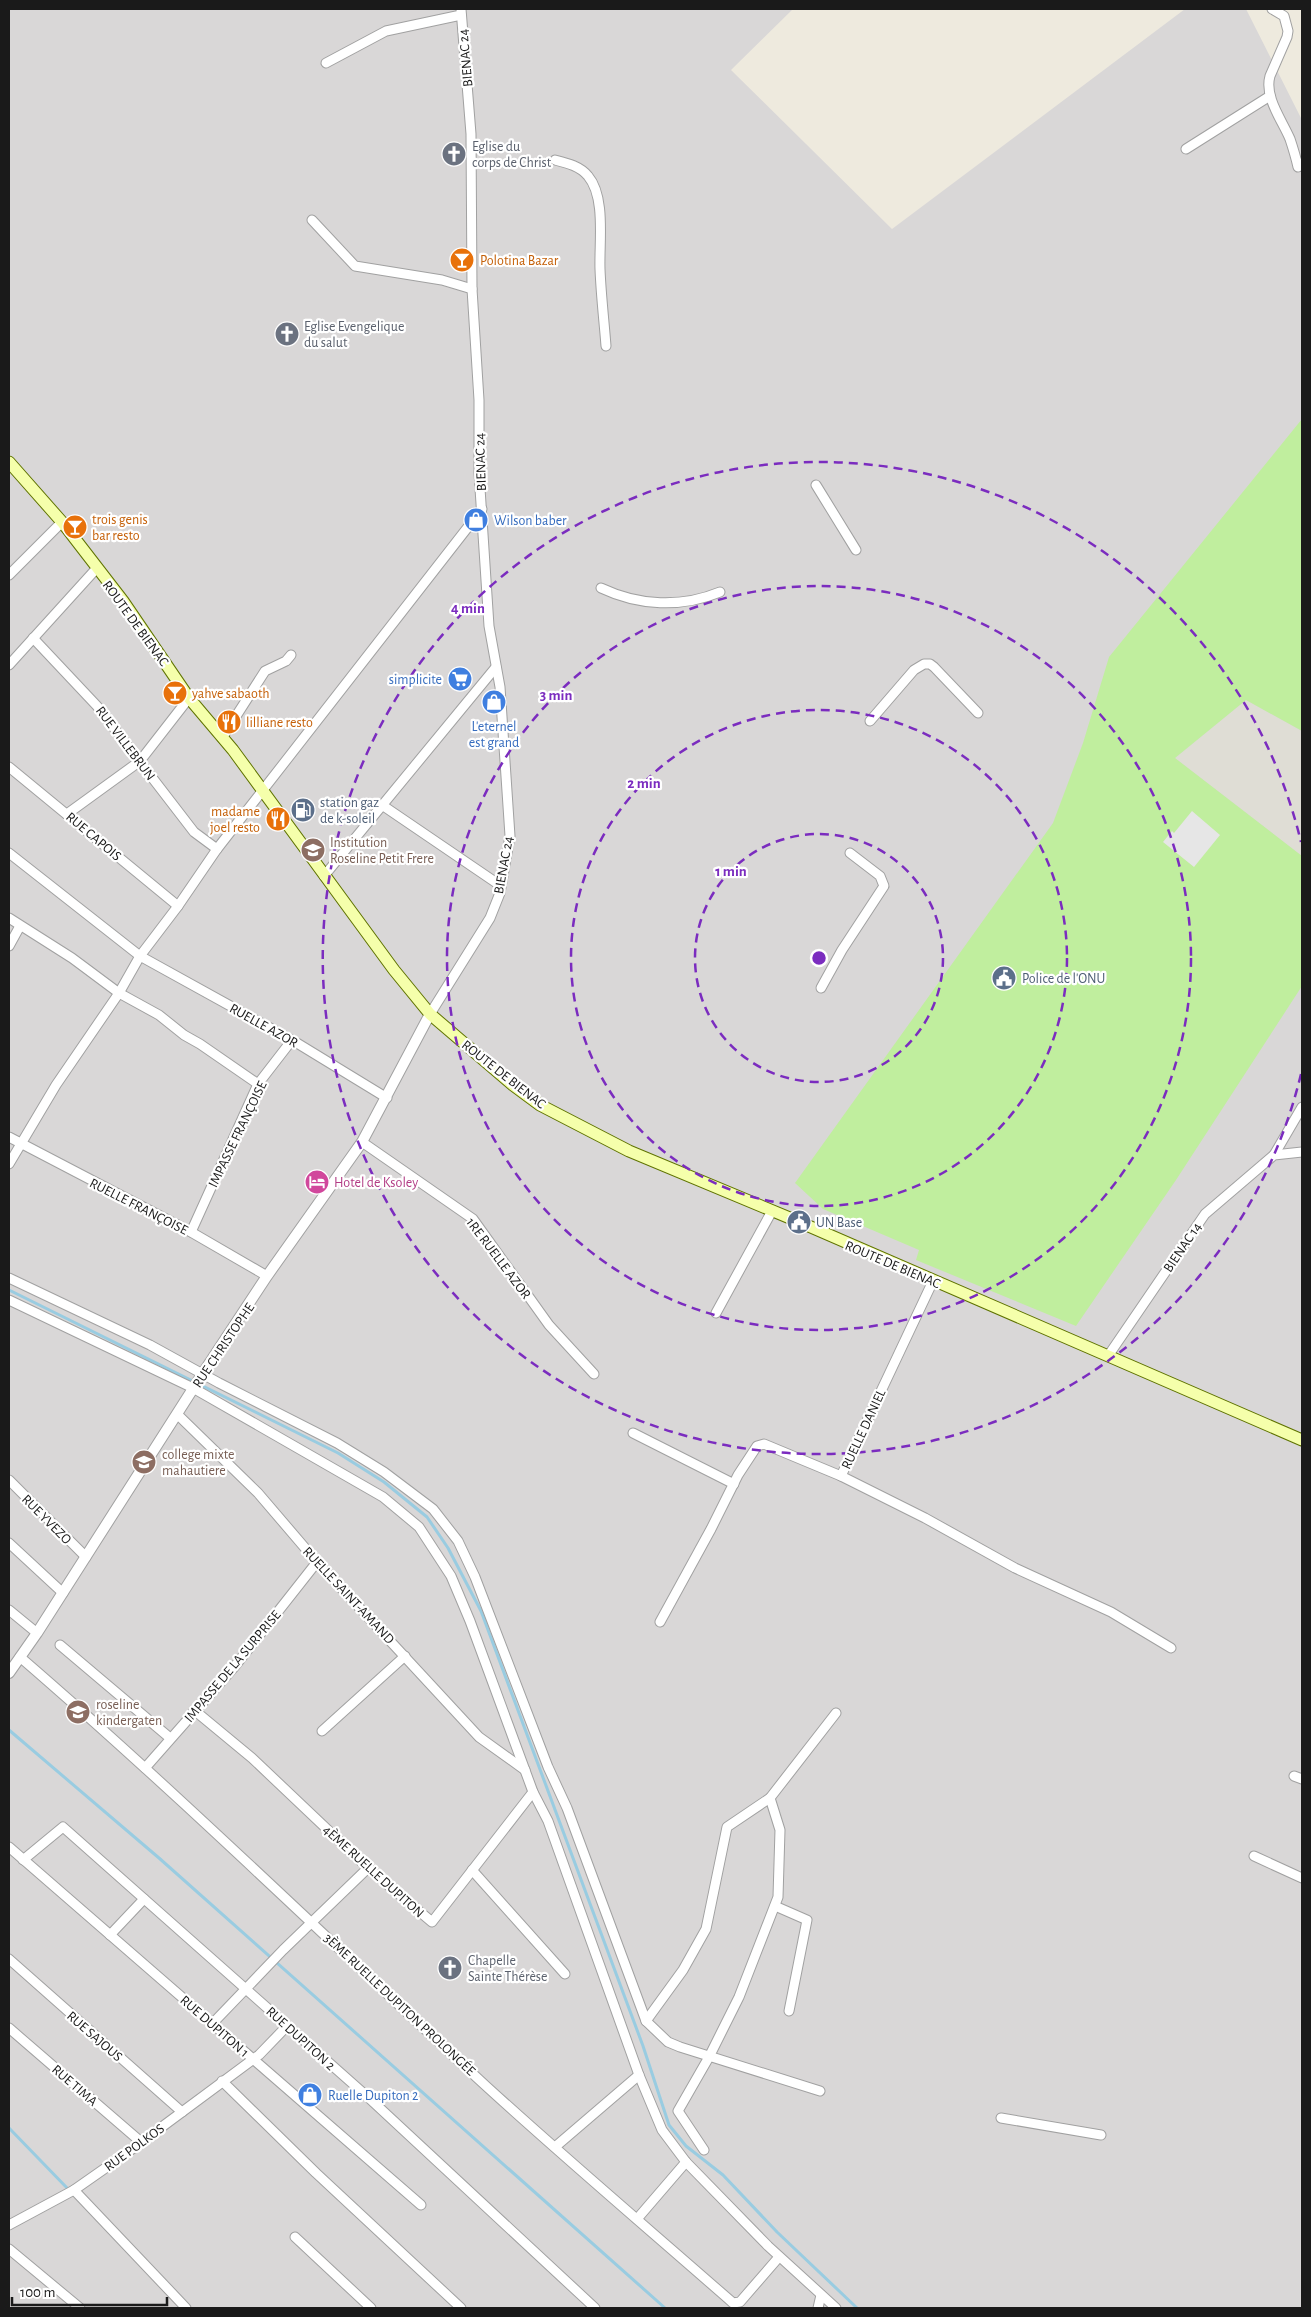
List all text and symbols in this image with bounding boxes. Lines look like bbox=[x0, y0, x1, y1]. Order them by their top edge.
street label: BIENAC 24 bbox=[456, 28, 476, 87]
place label: Eglise du corps de Christ bbox=[472, 140, 552, 170]
church icon: Eglise du corps de Christ bbox=[441, 141, 467, 167]
bar icon: Polotina Bazar bbox=[449, 247, 475, 273]
place label: Polotina Bazar bbox=[480, 254, 559, 268]
place label: Eglise Evengelique du salut bbox=[304, 320, 404, 350]
church icon: Eglise Evengelique du salut bbox=[274, 321, 300, 347]
street label: BIENAC 24 bbox=[473, 432, 489, 491]
shop icon: Wilson baber bbox=[463, 507, 489, 533]
place label: trois genis bar resto bbox=[92, 513, 148, 543]
bar icon: trois genis bar resto bbox=[62, 514, 88, 540]
place label: Wilson baber bbox=[494, 514, 567, 528]
street label: ROUTE DE BIENAC bbox=[100, 578, 171, 669]
text: 4 min bbox=[451, 601, 485, 616]
supermarket icon: simplicite bbox=[447, 666, 473, 692]
place label: simplicite bbox=[389, 673, 442, 687]
bar icon: yahve sabaoth bbox=[162, 680, 188, 706]
place label: yahve sabaoth bbox=[191, 687, 270, 701]
text: 3 min bbox=[540, 688, 572, 703]
shop icon: L'eternel est grand bbox=[481, 689, 507, 715]
street label: RUE VILLEBRUN bbox=[93, 704, 157, 783]
restaurant icon: lilliane resto bbox=[216, 709, 242, 735]
place label: lilliane resto bbox=[246, 716, 313, 730]
place label: L'eternel est grand bbox=[469, 720, 519, 750]
text: 2 min bbox=[627, 776, 661, 791]
place label: station gaz de k-soleil bbox=[320, 796, 379, 826]
fuel station icon: station gaz de k-soleil bbox=[290, 797, 316, 823]
place label: madame joel resto bbox=[210, 805, 260, 835]
restaurant icon: madame joel resto bbox=[265, 806, 291, 832]
street label: RUE CAPOIS bbox=[63, 810, 124, 864]
street label: BIENAC 24 bbox=[492, 835, 516, 895]
place label: Institution Roseline Petit Frere bbox=[330, 836, 434, 866]
school or university icon: Institution Roseline Petit Frere bbox=[300, 837, 326, 863]
text: 1 min bbox=[715, 864, 747, 879]
centre of rings bbox=[810, 949, 828, 967]
public building icon: Police de l'ONU bbox=[991, 965, 1017, 991]
place label: Police de l'ONU bbox=[1022, 972, 1105, 986]
street label: RUELLE AZOR bbox=[227, 1001, 300, 1050]
street label: ROUTE DE BIENAC bbox=[459, 1038, 548, 1112]
street label: IMPASSE FRANÇOISE bbox=[206, 1079, 270, 1190]
hotel icon: Hotel de Ksoley bbox=[304, 1169, 330, 1195]
street label: RUELLE FRANÇOISE bbox=[87, 1176, 190, 1238]
place label: Hotel de Ksoley bbox=[334, 1176, 418, 1190]
public building icon: UN Base bbox=[786, 1209, 812, 1235]
street label: 1RE RUELLE AZOR bbox=[463, 1215, 533, 1302]
place label: UN Base bbox=[816, 1216, 862, 1230]
street label: BIENAC 14 bbox=[1161, 1220, 1205, 1275]
street label: ROUTE DE BIENAC bbox=[843, 1239, 942, 1291]
street label: RUE CHRISTOPHE bbox=[190, 1300, 257, 1390]
street label: RUELLE DANIEL bbox=[839, 1387, 889, 1472]
place label: college mixte mahautiere bbox=[162, 1448, 234, 1478]
school or university icon: college mixte mahautiere bbox=[131, 1449, 157, 1475]
street label: RUE YVEZO bbox=[19, 1492, 74, 1547]
street label: RUELLE SAINT-AMAND bbox=[300, 1545, 397, 1647]
street label: IMPASSE DE LA SURPRISE bbox=[182, 1608, 284, 1725]
place label: roseline kindergaten bbox=[96, 1698, 162, 1728]
school or university icon: roseline kindergaten bbox=[65, 1699, 91, 1725]
street label: 4ÈME RUELLE DUPITON bbox=[320, 1821, 429, 1921]
street label: 3ÈME RUELLE DUPITON PROLONGÉE bbox=[321, 1929, 480, 2079]
place label: Chapelle Sainte Thérèse bbox=[468, 1954, 548, 1984]
church icon: Chapelle Sainte Thérèse bbox=[437, 1955, 463, 1981]
street label: RUE DUPITON 1 bbox=[177, 1993, 251, 2060]
street label: RUE DUPITON 2 bbox=[263, 2004, 337, 2073]
street label: RUE SAJOUS bbox=[64, 2009, 125, 2064]
street label: RUE TIMA bbox=[49, 2062, 100, 2109]
shop icon: Ruelle Dupiton 2 bbox=[297, 2082, 323, 2108]
place label: Ruelle Dupiton 2 bbox=[328, 2089, 418, 2103]
street label: RUE POLKOS bbox=[102, 2122, 167, 2174]
scale bar bbox=[12, 2274, 168, 2306]
text: 100 m bbox=[20, 2285, 55, 2300]

